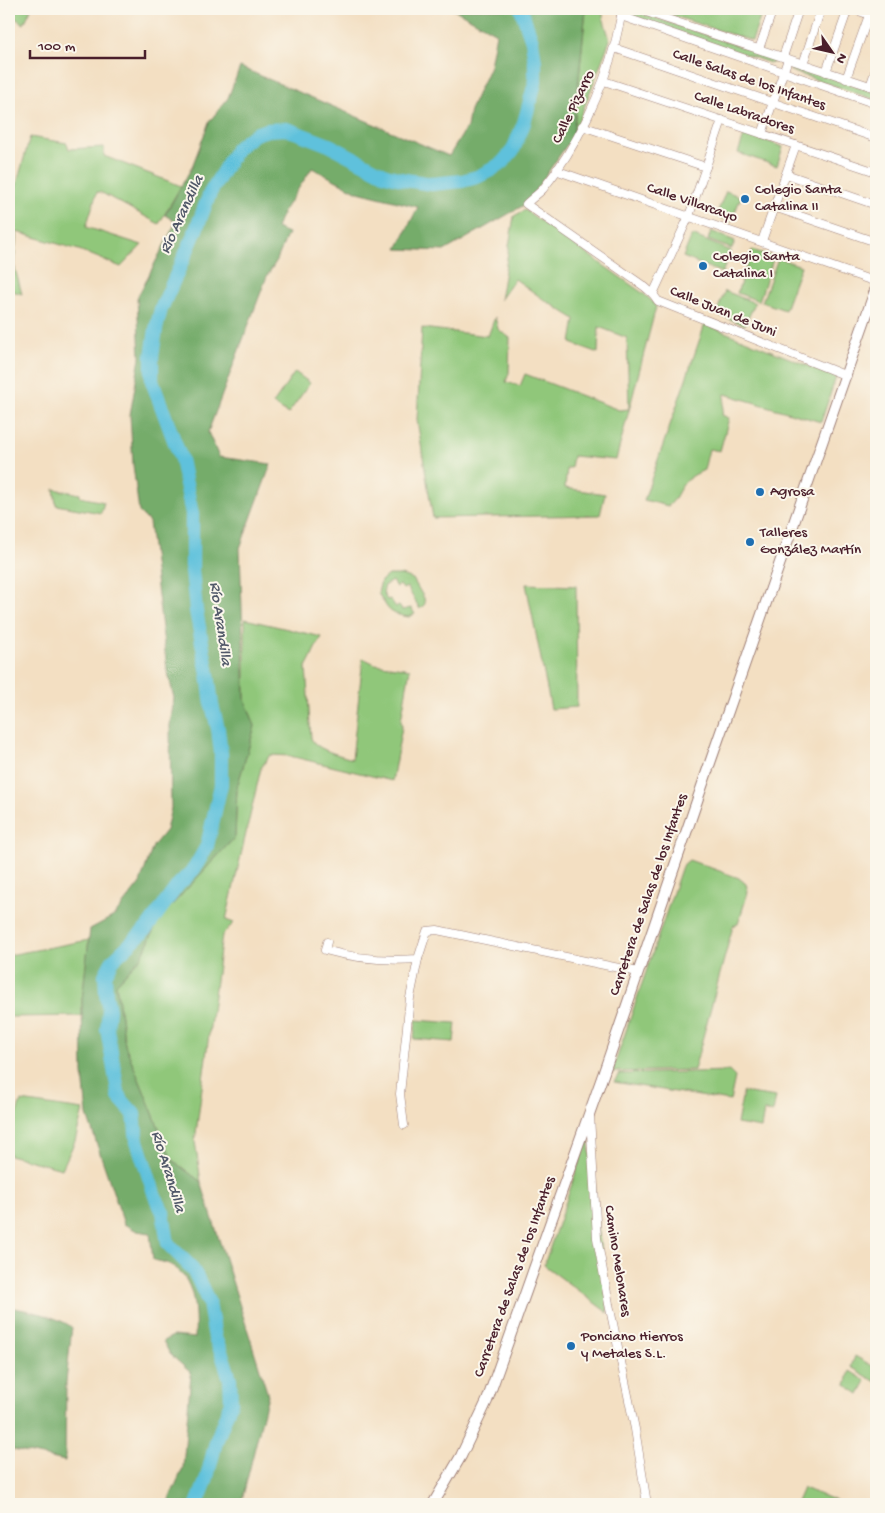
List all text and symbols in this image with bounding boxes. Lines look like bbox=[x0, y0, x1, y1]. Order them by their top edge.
scale bar bbox=[30, 28, 145, 60]
north arrow bbox=[808, 28, 858, 78]
text: 100 m bbox=[37, 38, 76, 56]
street label: Calle Salas de los Infantes bbox=[670, 45, 828, 115]
text: N bbox=[831, 49, 850, 66]
street label: Calle Pizarro bbox=[549, 67, 600, 147]
street label: Calle Labradores bbox=[691, 87, 797, 139]
water label: Río Arandilla bbox=[157, 172, 210, 257]
street label: Calle Villarcayo bbox=[644, 179, 740, 227]
place label: Colegio Santa Catalina II bbox=[755, 181, 843, 216]
marker: Colegio Santa Catalina II bbox=[739, 193, 751, 205]
place label: Colegio Santa Catalina I bbox=[713, 248, 801, 283]
marker: Colegio Santa Catalina I bbox=[697, 260, 709, 272]
street label: Calle Juan de Juni bbox=[667, 282, 779, 342]
place label: Agrosa bbox=[770, 483, 815, 501]
marker: Agrosa bbox=[754, 486, 766, 498]
place label: Talleres González Martín bbox=[759, 524, 861, 559]
marker: Talleres González Martín bbox=[744, 536, 756, 548]
water label: Río Arandilla bbox=[204, 581, 234, 668]
street label: Carretera de Salas de los Infantes bbox=[606, 791, 692, 998]
water label: Río Arandilla bbox=[146, 1129, 189, 1216]
street label: Carretera de Salas de los Infantes bbox=[470, 1174, 560, 1380]
street label: Camino Melonares bbox=[599, 1204, 635, 1318]
place label: Ponciano Hierros y Metales S.L. bbox=[580, 1328, 683, 1363]
marker: Ponciano Hierros y Metales S.L. bbox=[565, 1340, 577, 1352]

